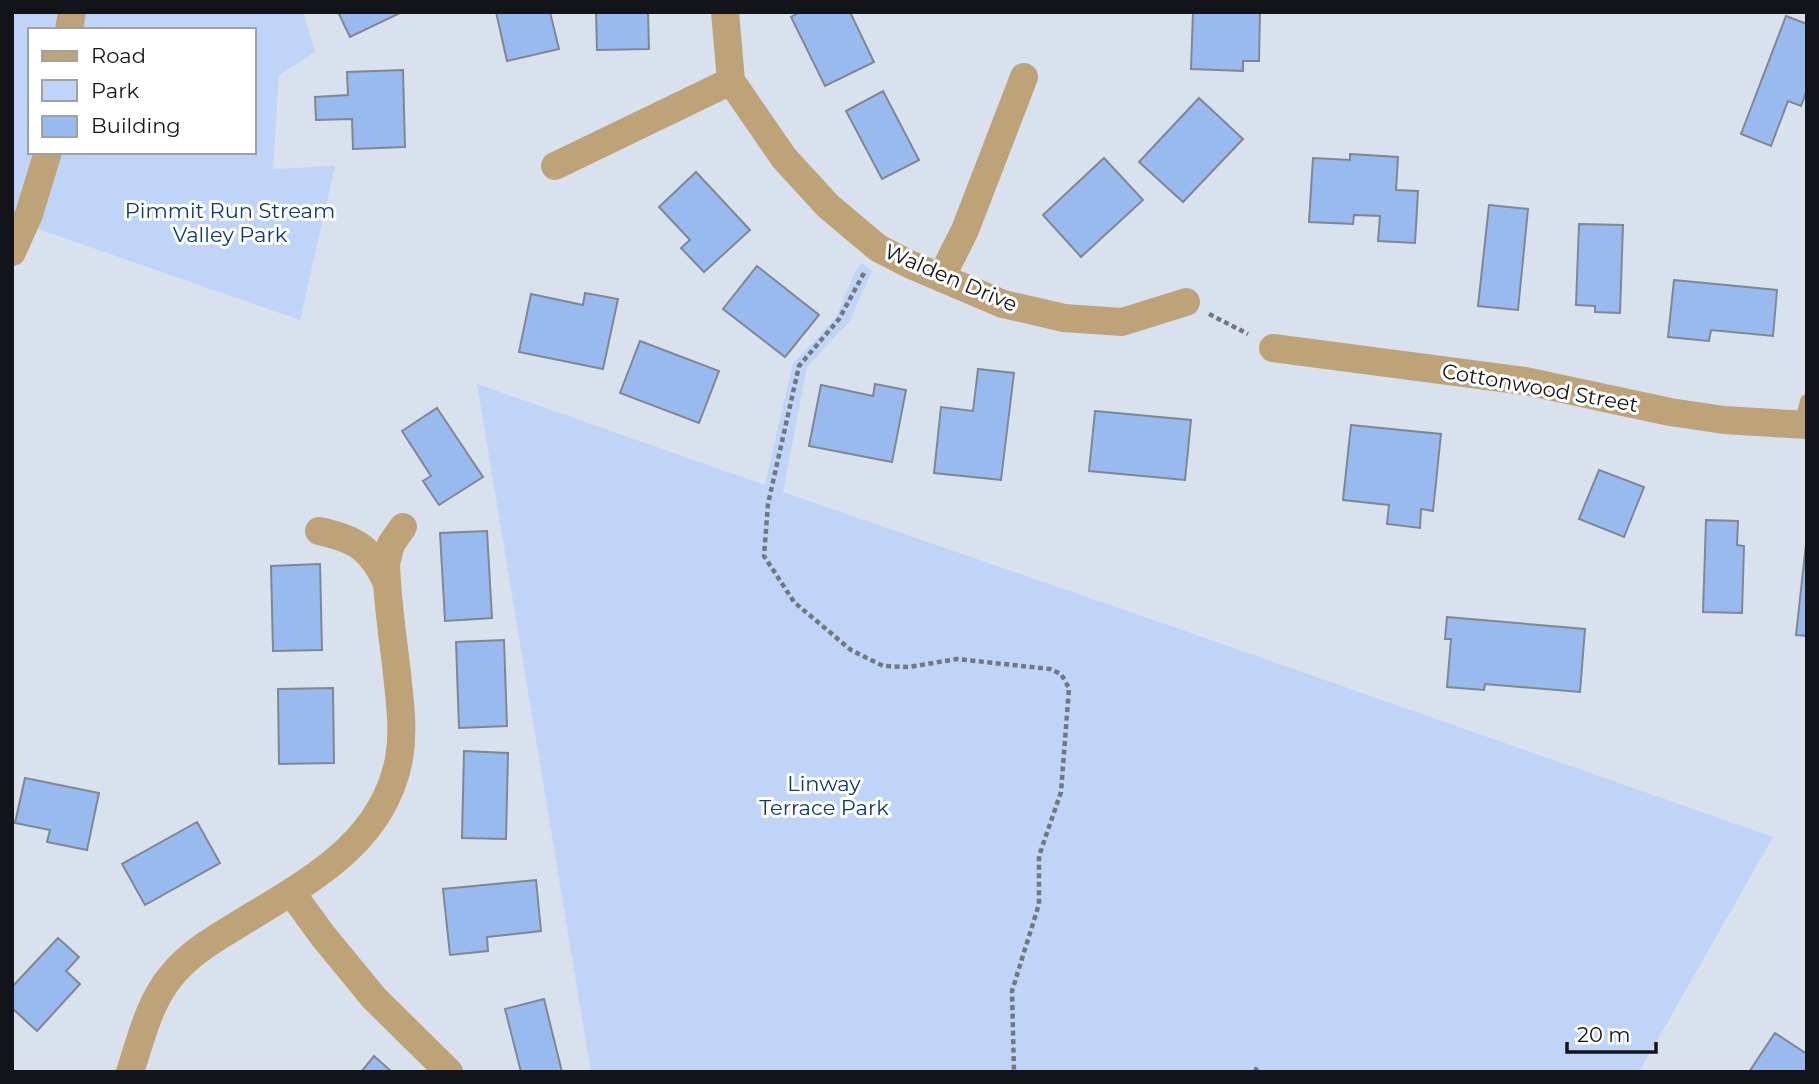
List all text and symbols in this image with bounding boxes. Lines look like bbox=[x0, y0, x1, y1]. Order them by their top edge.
legend bbox=[28, 28, 256, 154]
text: Road bbox=[91, 43, 146, 68]
text: Park bbox=[91, 78, 139, 103]
text: Building bbox=[91, 113, 181, 138]
park label: Pimmit Run Stream Valley Park bbox=[125, 198, 335, 247]
street label: Walden Drive bbox=[881, 238, 1021, 317]
street label: Cottonwood Street bbox=[1440, 358, 1640, 417]
park label: Linway Terrace Park bbox=[759, 771, 889, 820]
scale bar bbox=[1567, 1010, 1656, 1054]
text: 20 m bbox=[1577, 1022, 1631, 1047]

